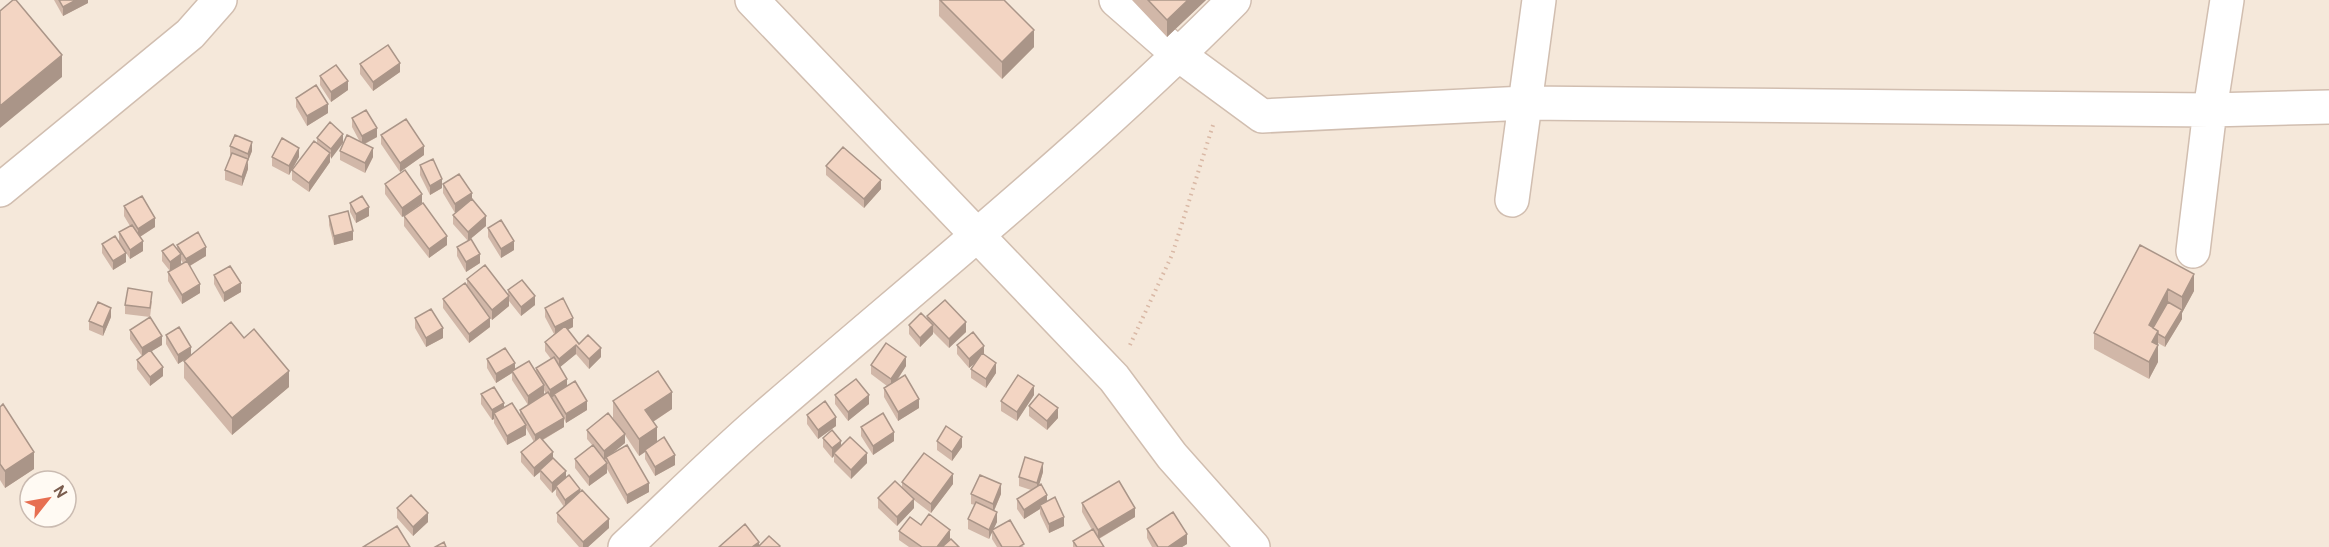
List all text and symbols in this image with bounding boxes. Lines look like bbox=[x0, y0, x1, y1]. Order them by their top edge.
north arrow bbox=[18, 469, 78, 529]
text: N bbox=[48, 482, 71, 502]

